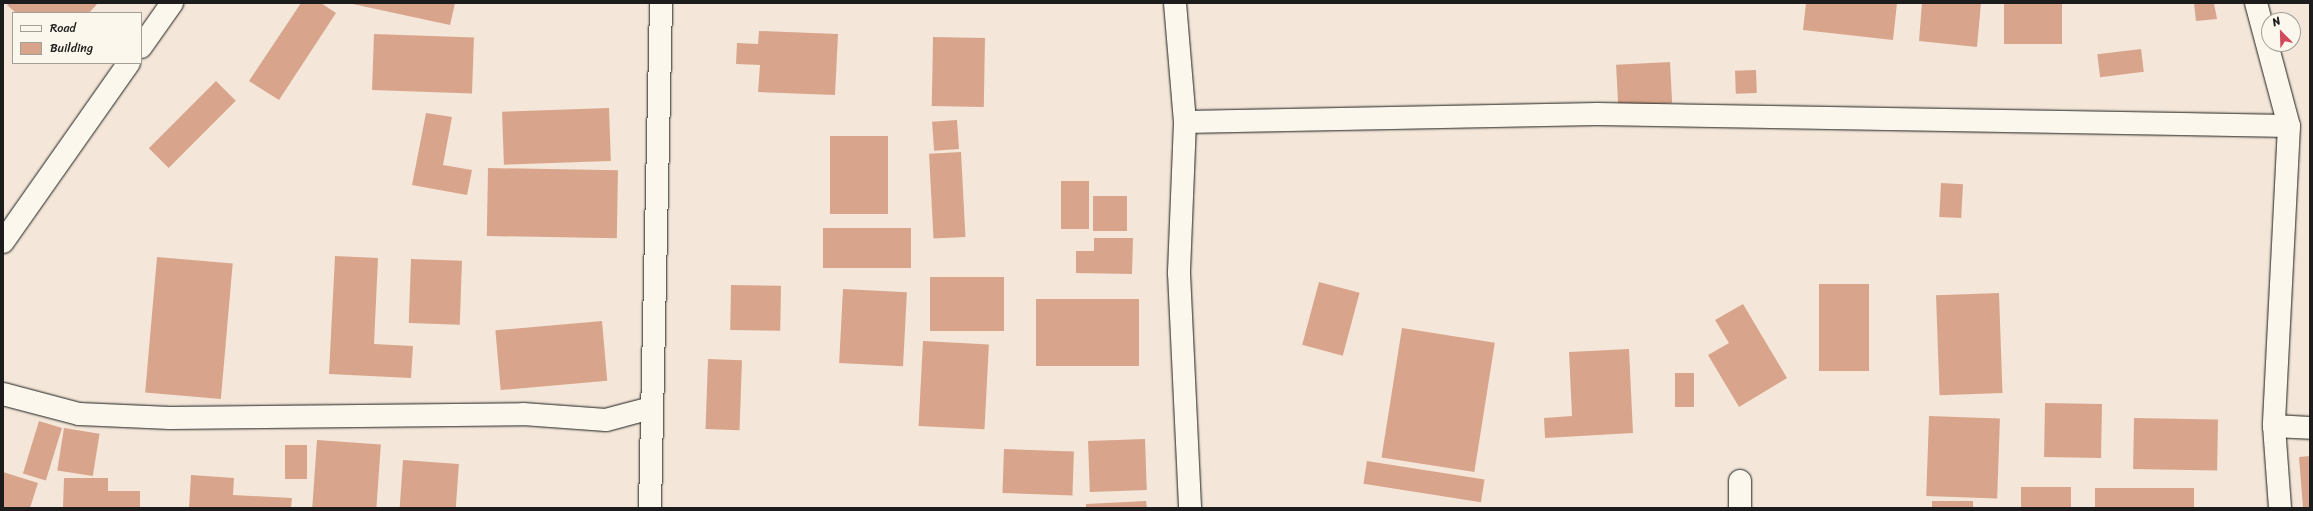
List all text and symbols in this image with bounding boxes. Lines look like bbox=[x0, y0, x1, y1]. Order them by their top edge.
text: N bbox=[2269, 11, 2284, 32]
legend bbox=[12, 12, 142, 64]
north arrow bbox=[2261, 12, 2301, 52]
text: Road bbox=[50, 17, 76, 39]
text: Building bbox=[50, 37, 93, 59]

